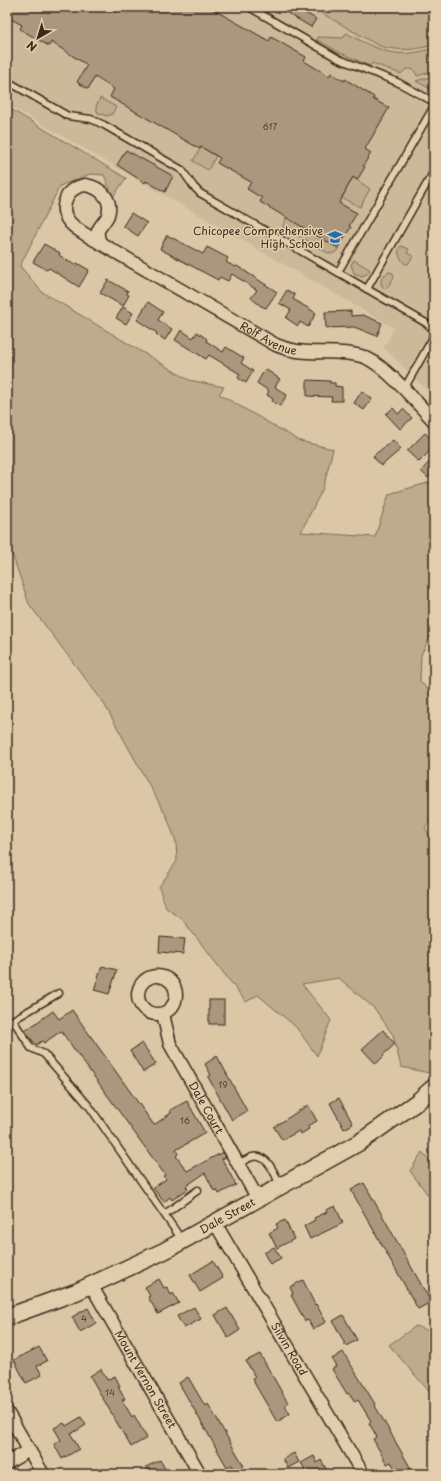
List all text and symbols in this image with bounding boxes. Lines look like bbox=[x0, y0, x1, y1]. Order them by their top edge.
north arrow bbox=[18, 18, 58, 58]
text: N bbox=[23, 37, 40, 56]
house number: 617 bbox=[263, 119, 278, 133]
place label: Chicopee Comprehensive High School bbox=[193, 222, 323, 252]
school or university icon: Chicopee Comprehensive High School bbox=[326, 228, 344, 246]
street label: Rolf Avenue bbox=[237, 317, 298, 359]
house number: 19 bbox=[218, 1077, 228, 1091]
street label: Dale Court bbox=[185, 1078, 229, 1137]
house number: 16 bbox=[180, 1113, 190, 1127]
street label: Dale Street bbox=[196, 1193, 258, 1238]
house number: 4 bbox=[81, 1311, 87, 1325]
street label: Silvin Road bbox=[267, 1319, 312, 1378]
street label: Mount Vernon Street bbox=[111, 1327, 181, 1432]
house number: 14 bbox=[105, 1385, 115, 1399]

